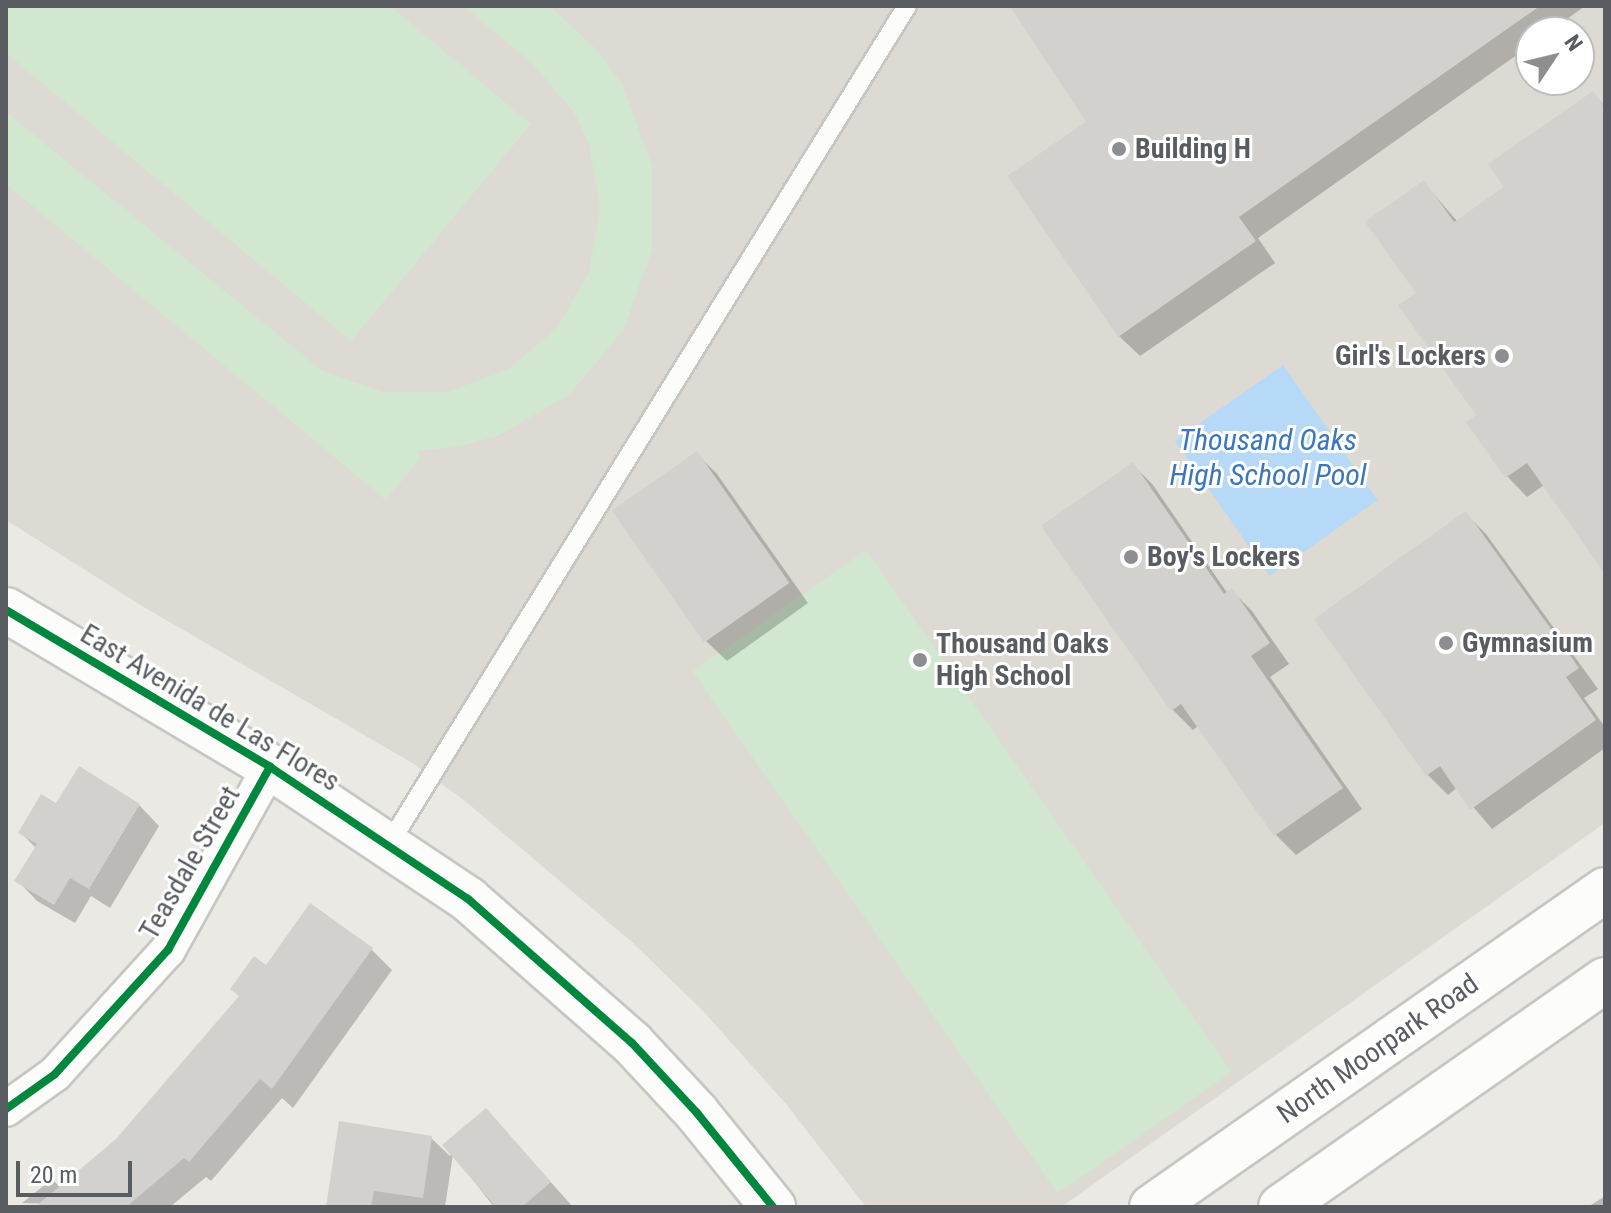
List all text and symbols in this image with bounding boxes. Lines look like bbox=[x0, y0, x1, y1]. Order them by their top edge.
north arrow bbox=[1515, 16, 1595, 96]
text: N bbox=[1559, 30, 1588, 56]
place label: Building H bbox=[1135, 132, 1251, 166]
marker: Building H bbox=[1110, 140, 1128, 158]
place label: Girl's Lockers bbox=[1335, 339, 1486, 373]
marker: Girl's Lockers bbox=[1493, 347, 1511, 365]
water label: Thousand Oaks High School Pool bbox=[1169, 422, 1367, 492]
place label: Boy's Lockers bbox=[1147, 540, 1300, 574]
marker: Boy's Lockers bbox=[1122, 548, 1140, 566]
street label: East Avenida de Las Flores bbox=[74, 617, 346, 799]
place label: Gymnasium bbox=[1462, 626, 1593, 660]
place label: Thousand Oaks High School bbox=[936, 627, 1109, 693]
marker: Gymnasium bbox=[1437, 634, 1455, 652]
marker: Thousand Oaks High School bbox=[911, 651, 929, 669]
street label: Teasdale Street bbox=[133, 780, 247, 946]
street label: North Moorpark Road bbox=[1271, 967, 1485, 1131]
scale bar bbox=[20, 1145, 136, 1195]
text: 20 m bbox=[30, 1161, 77, 1189]

